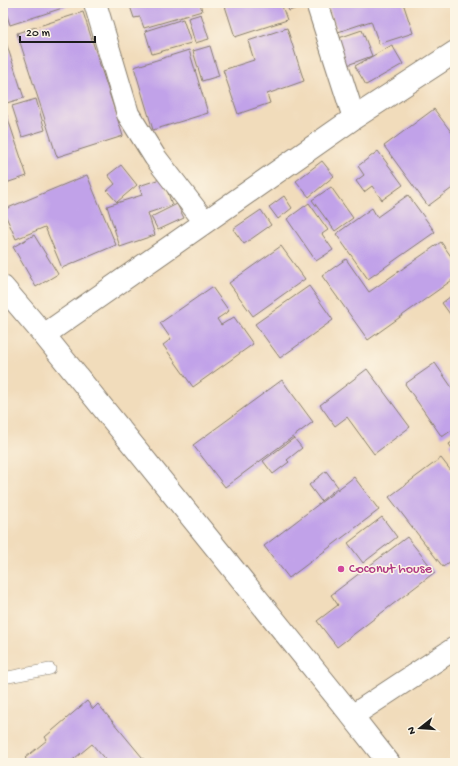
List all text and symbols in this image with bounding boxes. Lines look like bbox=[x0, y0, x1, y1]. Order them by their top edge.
scale bar bbox=[20, 18, 95, 44]
text: 20 m bbox=[26, 27, 51, 41]
place label: Coconut house bbox=[349, 561, 433, 578]
marker: Coconut house bbox=[336, 564, 346, 574]
north arrow bbox=[400, 708, 440, 748]
text: N bbox=[406, 725, 419, 736]

